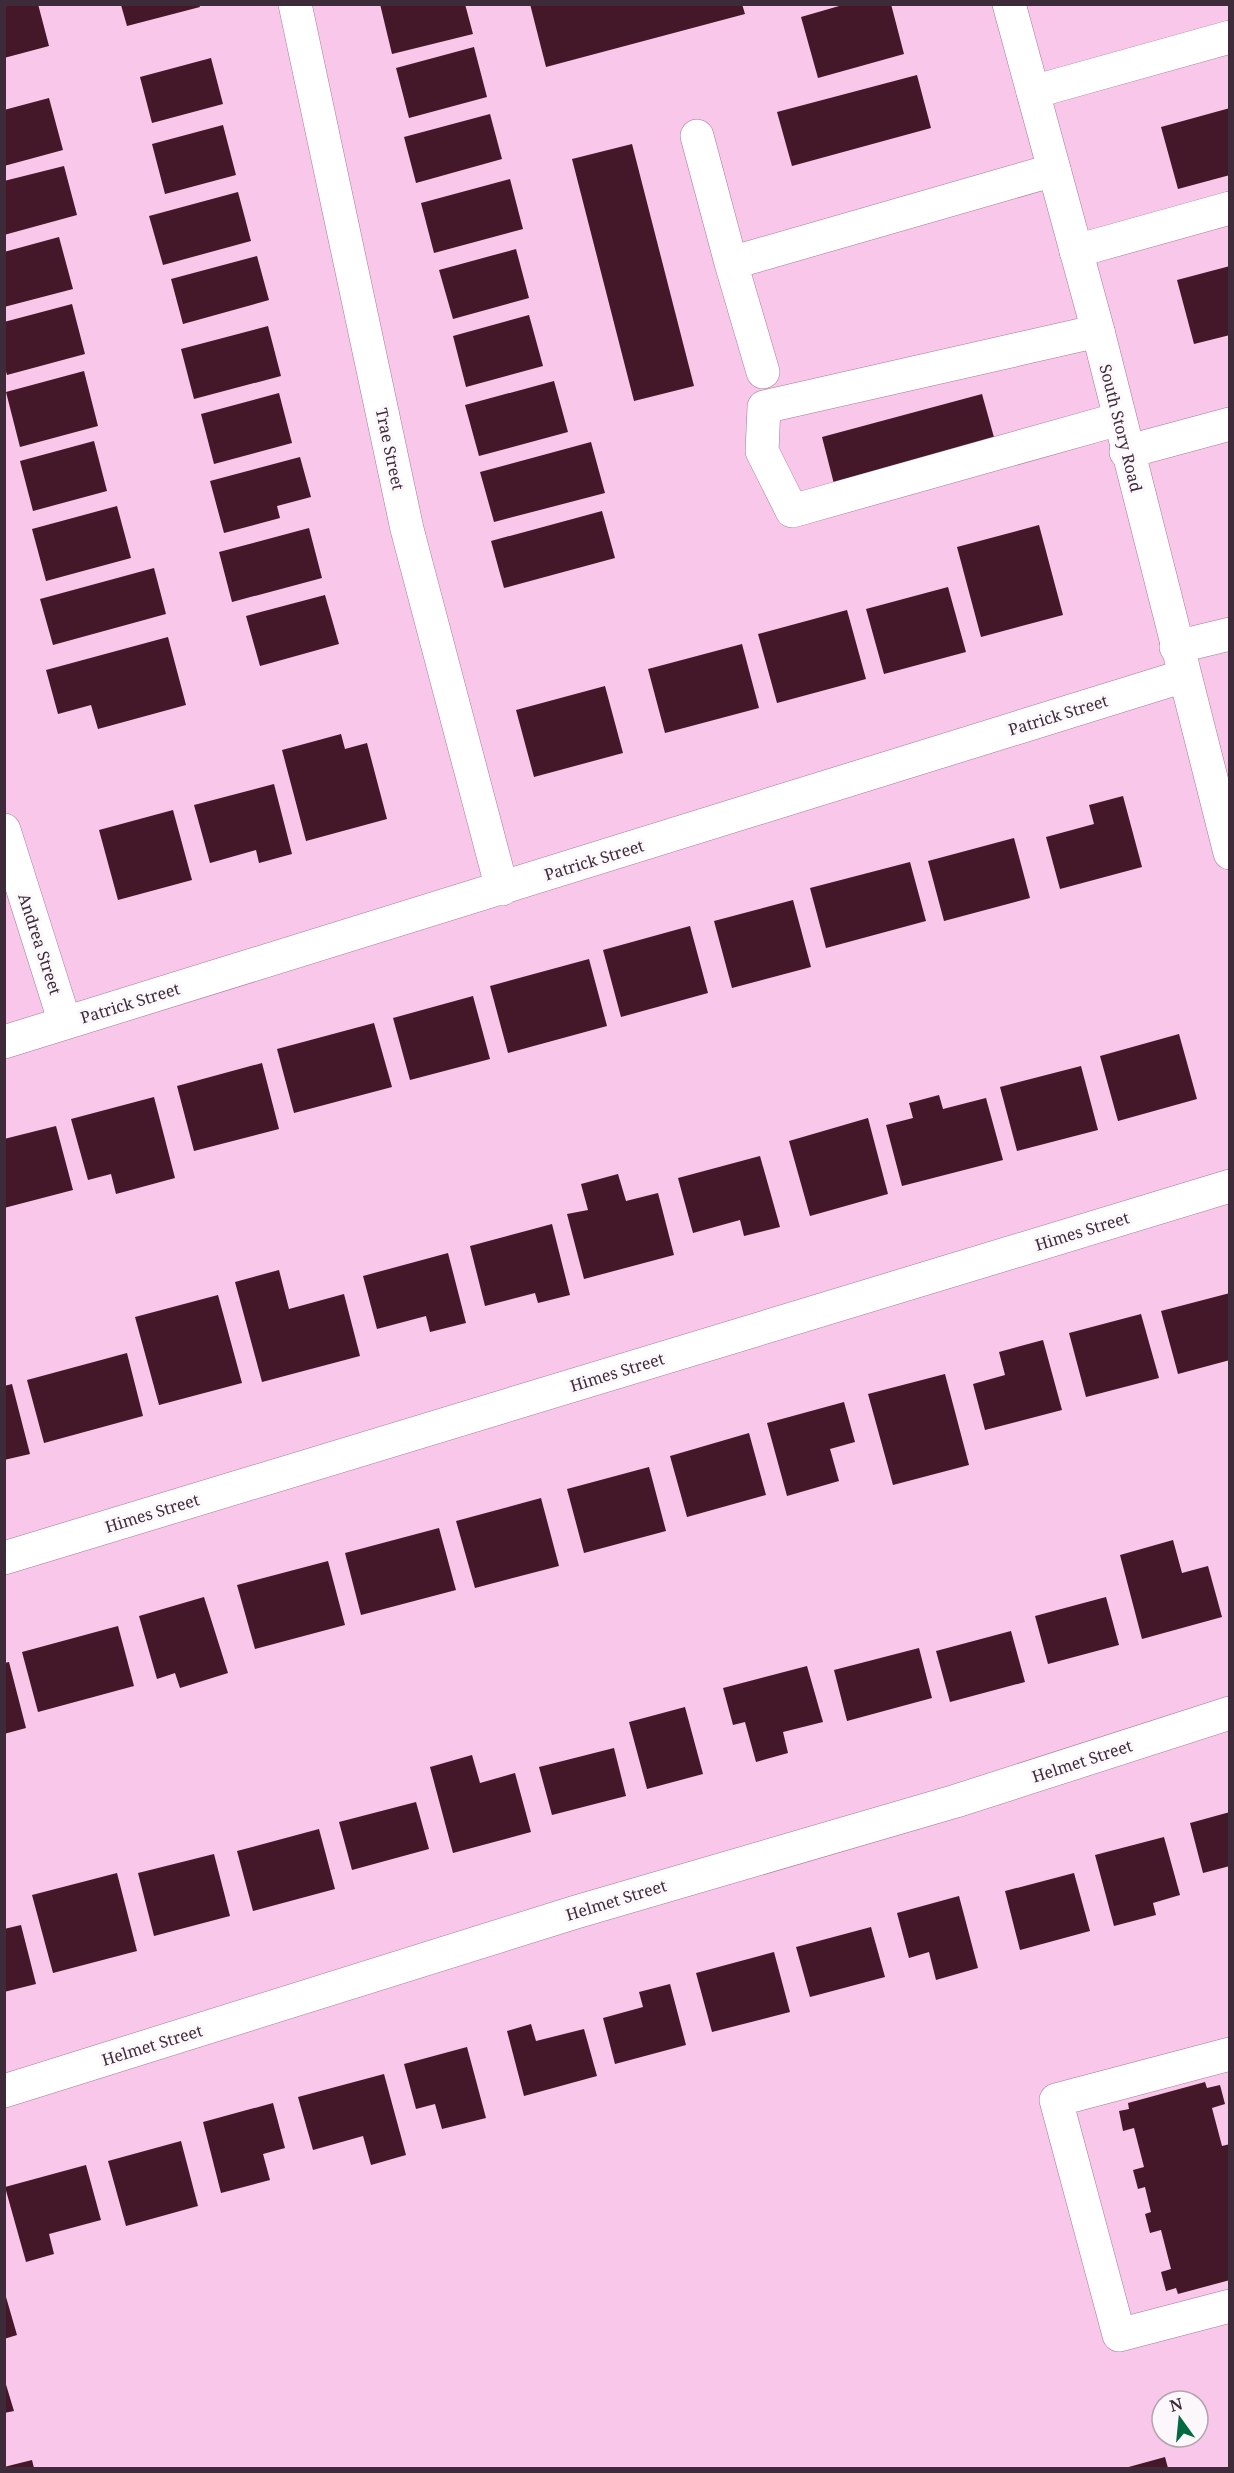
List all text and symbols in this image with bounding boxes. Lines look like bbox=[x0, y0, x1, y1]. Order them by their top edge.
street label: South Story Road bbox=[1094, 362, 1148, 494]
street label: Trae Street bbox=[371, 406, 410, 492]
street label: Patrick Street bbox=[1006, 689, 1111, 741]
street label: Patrick Street bbox=[542, 834, 647, 886]
street label: Andrea Street bbox=[13, 891, 67, 998]
street label: Patrick Street bbox=[78, 977, 183, 1029]
street label: Himes Street bbox=[1032, 1206, 1132, 1256]
street label: Himes Street bbox=[567, 1347, 667, 1397]
street label: Himes Street bbox=[102, 1488, 202, 1538]
street label: Helmet Street bbox=[1029, 1734, 1135, 1788]
street label: Helmet Street bbox=[563, 1874, 669, 1926]
street label: Helmet Street bbox=[99, 2019, 205, 2071]
north arrow bbox=[1150, 2389, 1210, 2449]
text: N bbox=[1167, 2392, 1185, 2417]

